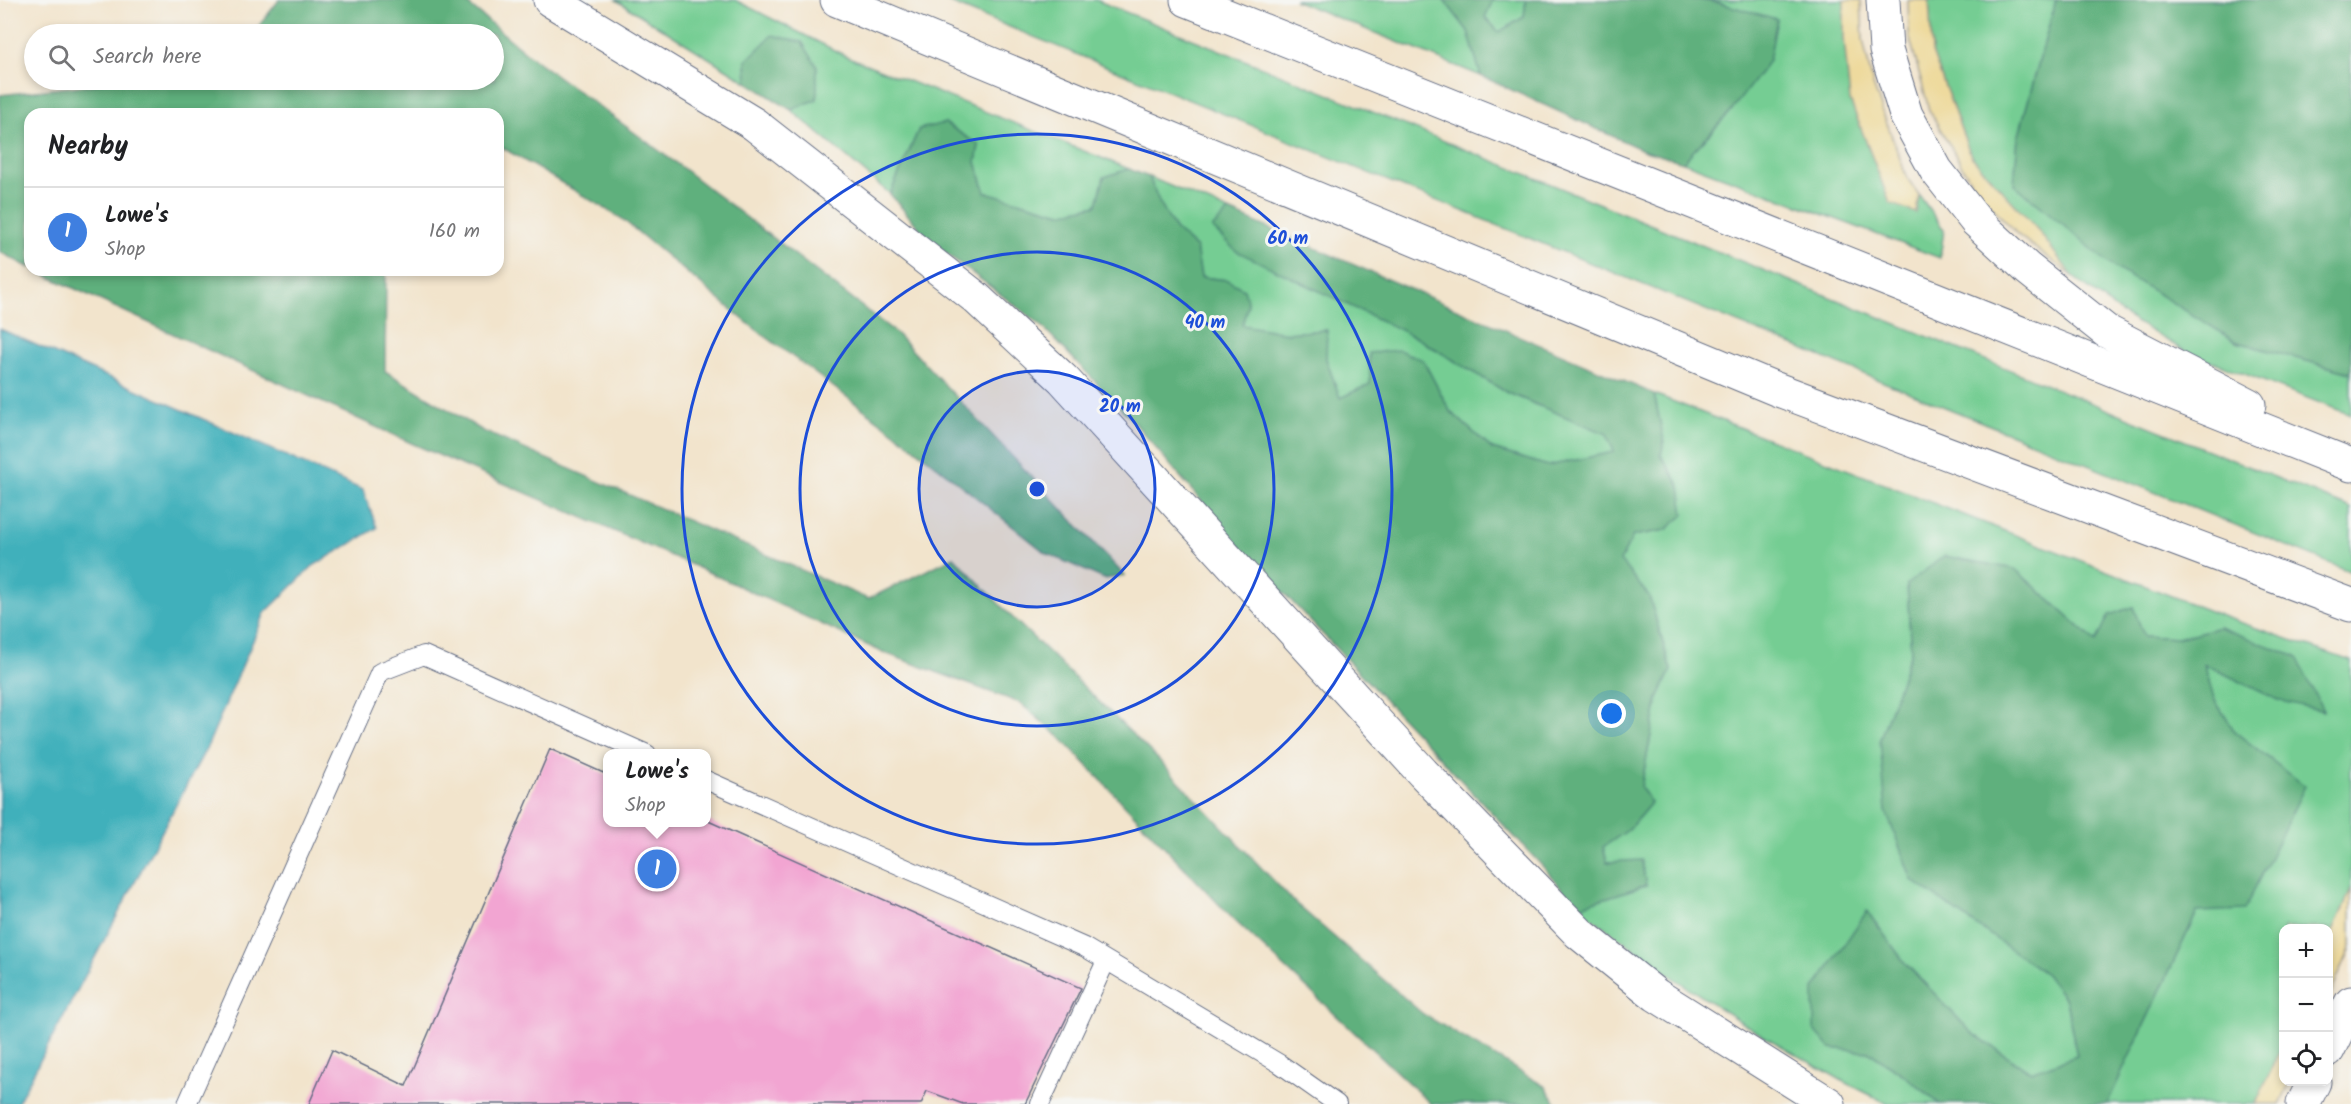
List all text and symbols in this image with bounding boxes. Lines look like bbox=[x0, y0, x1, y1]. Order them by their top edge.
search box bbox=[24, 24, 504, 90]
text: Search here bbox=[93, 40, 201, 75]
icon: search bbox=[45, 41, 78, 74]
text: Nearby bbox=[48, 126, 128, 168]
text: Lowe's bbox=[105, 199, 169, 234]
text: 1 bbox=[64, 216, 71, 248]
text: 160 m bbox=[429, 216, 480, 248]
text: 60 m bbox=[1268, 225, 1309, 254]
text: Shop bbox=[105, 234, 145, 266]
text: 40 m bbox=[1185, 309, 1226, 338]
text: 20 m bbox=[1099, 393, 1141, 422]
centre of rings bbox=[1027, 479, 1047, 499]
your location bbox=[1597, 699, 1626, 728]
popup bbox=[603, 749, 711, 827]
text: Lowe's bbox=[625, 755, 689, 790]
text: Shop bbox=[625, 790, 665, 822]
pin: 1 bbox=[638, 846, 676, 892]
map controls bbox=[2279, 924, 2333, 1086]
button: + bbox=[2279, 924, 2333, 978]
button: − bbox=[2279, 978, 2333, 1032]
button: locate bbox=[2279, 1032, 2333, 1086]

